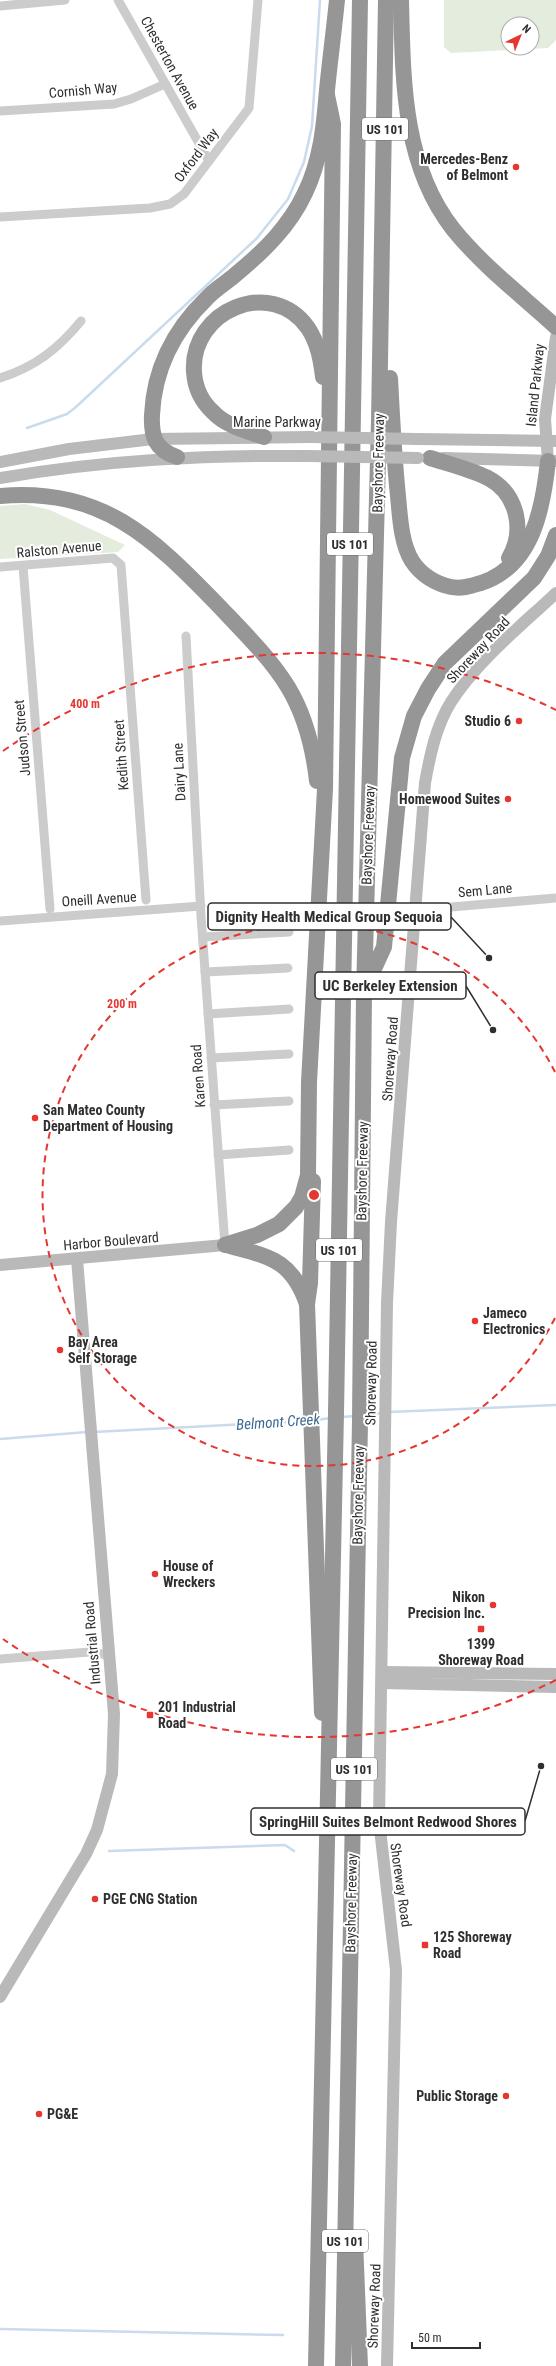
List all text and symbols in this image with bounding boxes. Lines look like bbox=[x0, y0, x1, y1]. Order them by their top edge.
street label: Chesterton Avenue bbox=[138, 14, 202, 113]
north arrow bbox=[500, 16, 540, 56]
text: N bbox=[520, 22, 534, 36]
street label: Cornish Way bbox=[48, 79, 118, 101]
road number: US 101 bbox=[362, 118, 408, 140]
street label: Oxford Way bbox=[171, 125, 222, 185]
place label: Mercedes-Benz of Belmont bbox=[420, 151, 508, 183]
marker: Mercedes-Benz of Belmont bbox=[511, 162, 521, 172]
street label: Island Parkway bbox=[523, 343, 547, 427]
street label: Bayshore Freeway bbox=[369, 413, 387, 513]
street label: Marine Parkway bbox=[233, 414, 321, 430]
road number: US 101 bbox=[327, 533, 373, 555]
street label: Ralston Avenue bbox=[16, 537, 102, 561]
street label: Shoreway Road bbox=[443, 614, 513, 686]
text: 400 m bbox=[70, 697, 100, 711]
street label: Judson Street bbox=[11, 699, 33, 777]
place label: Studio 6 bbox=[465, 713, 511, 729]
marker: Studio 6 bbox=[514, 716, 524, 726]
street label: Kedith Street bbox=[111, 719, 131, 791]
street label: Dairy Lane bbox=[169, 742, 189, 801]
street label: Bayshore Freeway bbox=[358, 785, 378, 885]
place label: Homewood Suites bbox=[399, 791, 500, 807]
marker: Homewood Suites bbox=[503, 794, 513, 804]
street label: Sem Lane bbox=[457, 880, 513, 900]
street label: Oneill Avenue bbox=[61, 888, 137, 910]
callout: Dignity Health Medical Group Sequoia bbox=[208, 903, 451, 930]
text: Dignity Health Medical Group Sequoia bbox=[216, 908, 442, 926]
callout: UC Berkeley Extension bbox=[315, 972, 466, 999]
text: UC Berkeley Extension bbox=[322, 977, 458, 995]
text: 200 m bbox=[107, 997, 137, 1011]
street label: Shoreway Road bbox=[379, 1016, 401, 1102]
street label: Karen Road bbox=[188, 1044, 208, 1108]
place label: San Mateo County Department of Housing bbox=[43, 1102, 173, 1134]
marker: San Mateo County Department of Housing bbox=[30, 1113, 40, 1123]
street label: Bayshore Freeway bbox=[353, 1121, 371, 1221]
centre of rings bbox=[307, 1188, 321, 1202]
street label: Harbor Boulevard bbox=[63, 1229, 159, 1253]
road number: US 101 bbox=[316, 1239, 362, 1261]
place label: Jameco Electronics bbox=[483, 1305, 545, 1337]
marker: Jameco Electronics bbox=[470, 1316, 480, 1326]
place label: Bay Area Self Storage bbox=[68, 1334, 137, 1366]
street label: Shoreway Road bbox=[362, 1341, 380, 1425]
marker: Bay Area Self Storage bbox=[55, 1345, 65, 1355]
water label: Belmont Creek bbox=[236, 1410, 321, 1434]
street label: Bayshore Freeway bbox=[349, 1445, 367, 1545]
place label: House of Wreckers bbox=[163, 1558, 215, 1590]
marker: House of Wreckers bbox=[150, 1569, 160, 1579]
place label: Nikon Precision Inc. bbox=[408, 1589, 485, 1621]
marker: Nikon Precision Inc. bbox=[488, 1600, 498, 1610]
street label: Industrial Road bbox=[80, 1601, 104, 1685]
marker: 1399 Shoreway Road bbox=[476, 1624, 486, 1634]
place label: 1399 Shoreway Road bbox=[438, 1636, 524, 1668]
place label: 201 Industrial Road bbox=[158, 1699, 236, 1731]
marker: 201 Industrial Road bbox=[145, 1710, 155, 1720]
road number: US 101 bbox=[331, 1758, 377, 1780]
callout: SpringHill Suites Belmont Redwood Shores bbox=[251, 1808, 525, 1835]
text: SpringHill Suites Belmont Redwood Shores bbox=[259, 1813, 517, 1831]
street label: Shoreway Road bbox=[387, 1842, 415, 1928]
street label: Bayshore Freeway bbox=[342, 1853, 360, 1953]
place label: PGE CNG Station bbox=[103, 1891, 197, 1907]
marker: PGE CNG Station bbox=[90, 1894, 100, 1904]
place label: 125 Shoreway Road bbox=[433, 1929, 512, 1961]
marker: 125 Shoreway Road bbox=[420, 1940, 430, 1950]
place label: Public Storage bbox=[416, 2088, 498, 2104]
marker: Public Storage bbox=[501, 2091, 511, 2101]
place label: PG&E bbox=[47, 2106, 78, 2122]
marker: PG&E bbox=[34, 2109, 44, 2119]
road number: US 101 bbox=[322, 2230, 368, 2252]
street label: Shoreway Road bbox=[365, 2263, 383, 2349]
scale bar bbox=[412, 2324, 480, 2350]
text: 50 m bbox=[418, 2331, 442, 2345]

